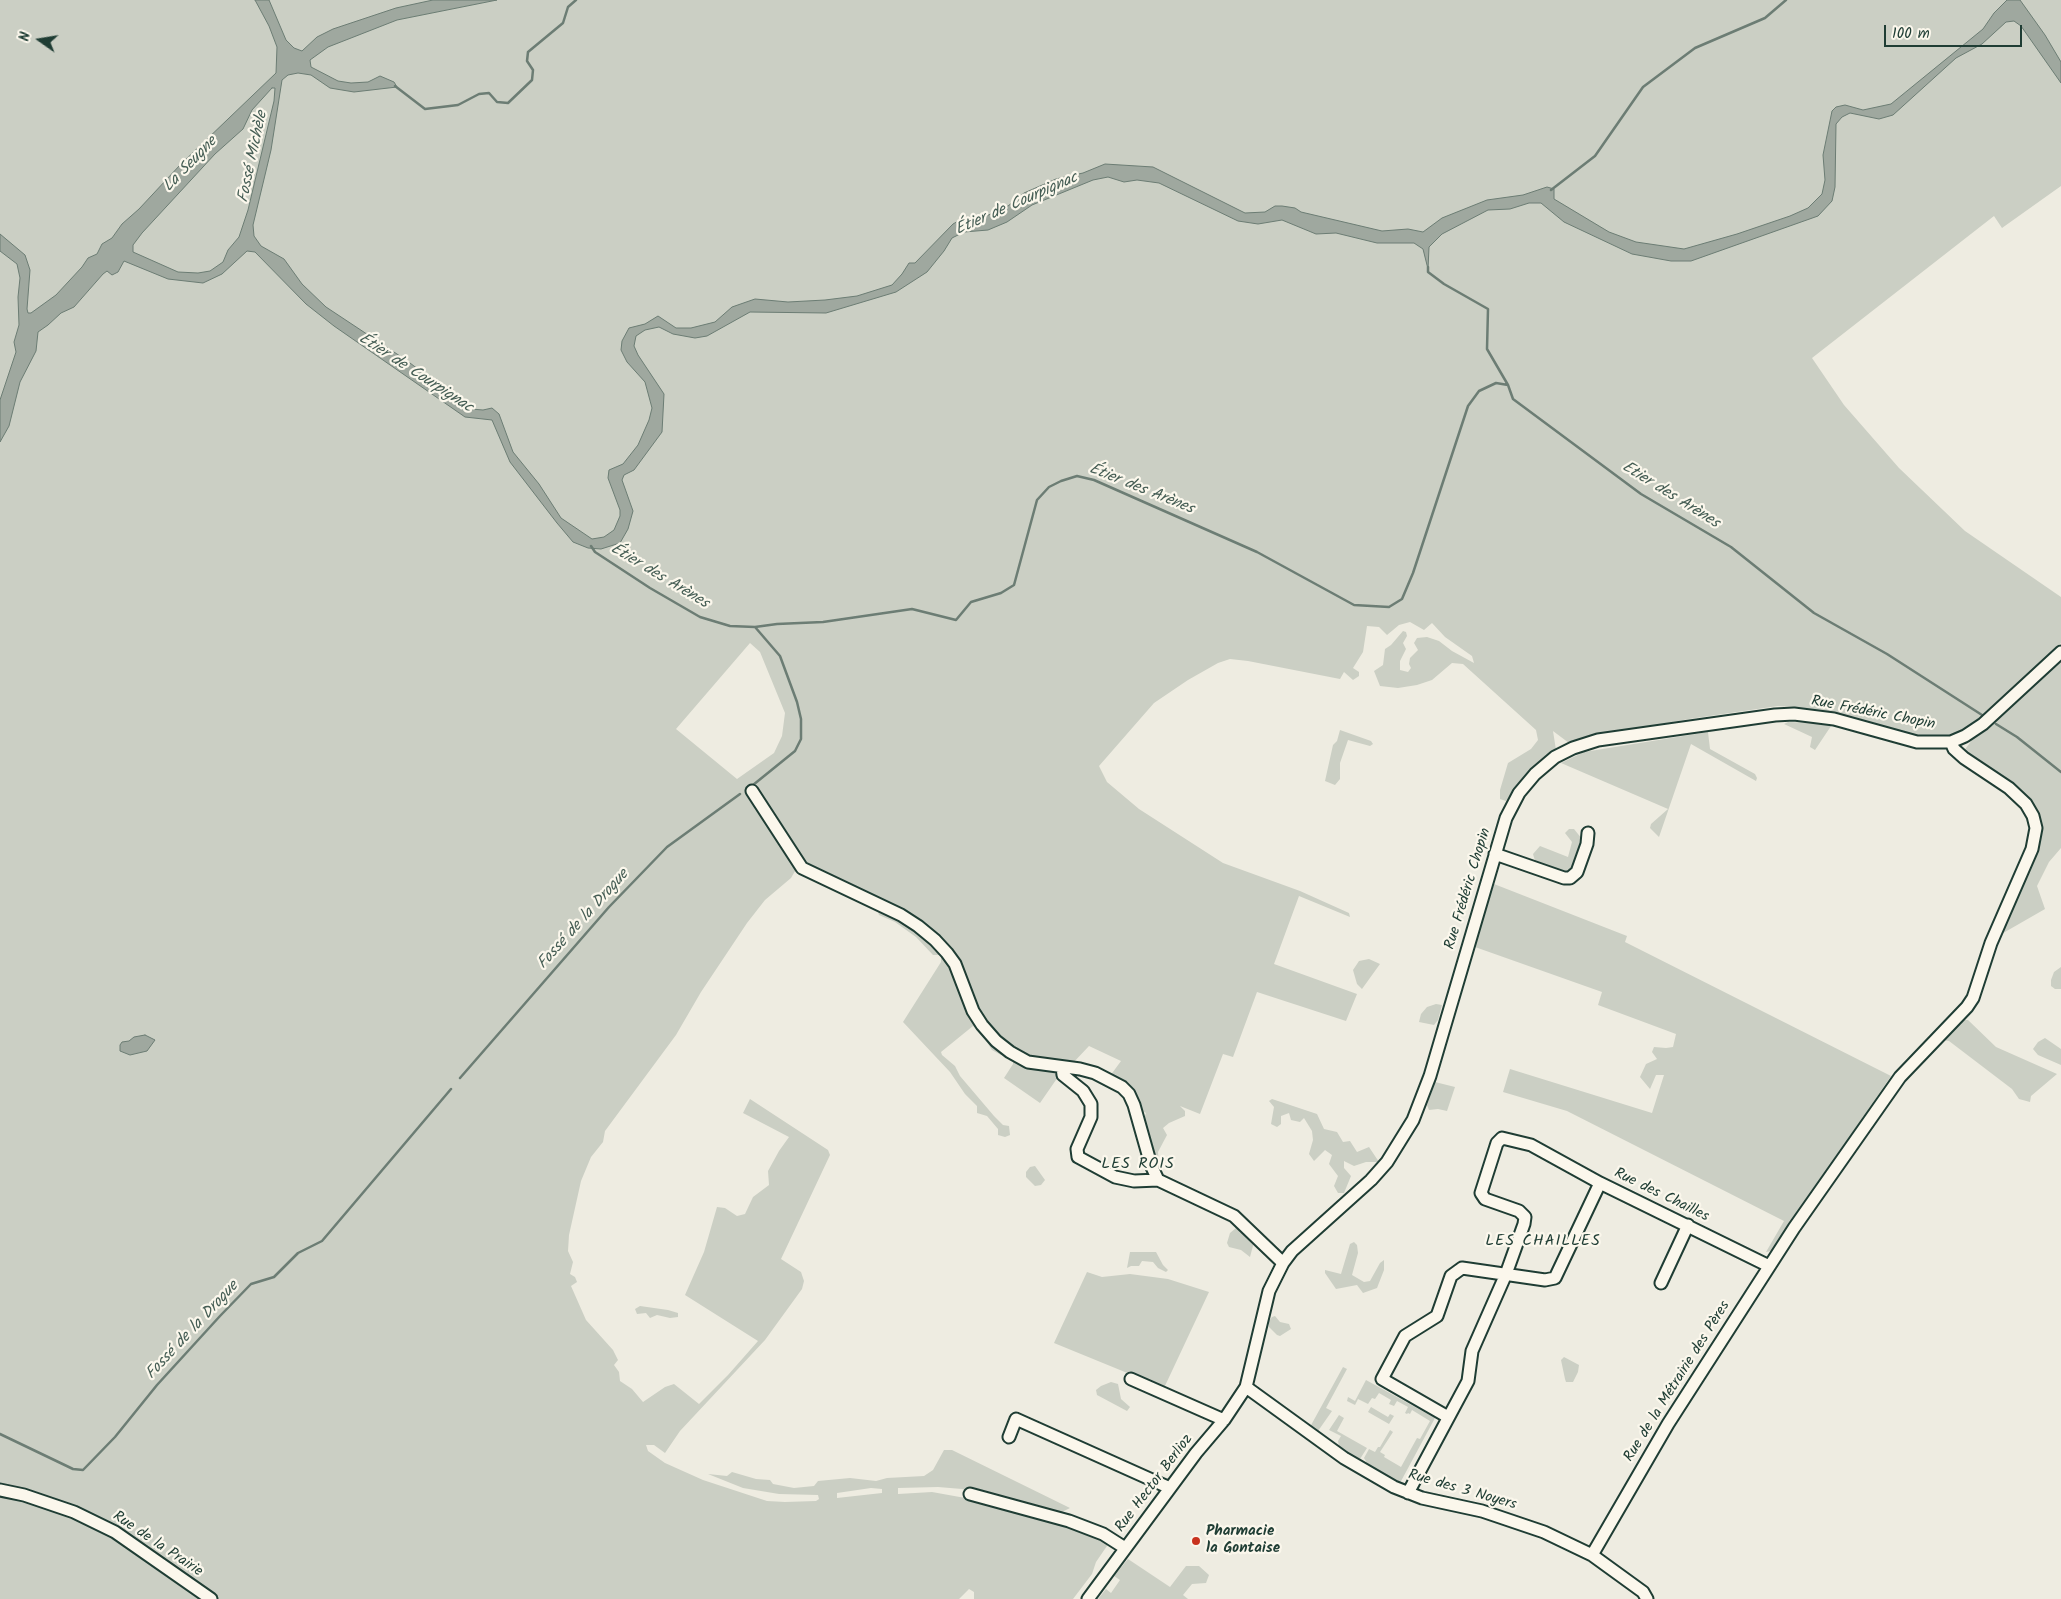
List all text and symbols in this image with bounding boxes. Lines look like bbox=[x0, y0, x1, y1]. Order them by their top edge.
north arrow bbox=[15, 15, 65, 65]
scale bar bbox=[1886, 15, 2024, 47]
text: 100 m bbox=[1892, 22, 1930, 46]
text: N bbox=[14, 30, 37, 43]
water label: Fossé Michèle bbox=[235, 110, 273, 204]
water label: La Seugne bbox=[160, 133, 222, 197]
water label: Étier de Courpignac bbox=[953, 169, 1081, 241]
water label: Étier de Courpignac bbox=[354, 330, 476, 418]
water label: Etier des Arènes bbox=[1618, 458, 1722, 534]
water label: Étier des Arènes bbox=[1086, 460, 1196, 520]
water label: Étier des Arènes bbox=[606, 540, 712, 614]
street label: Rue Frédéric Chopin bbox=[1809, 693, 1937, 735]
street label: Rue Frédéric Chopin bbox=[1442, 826, 1496, 952]
water label: Fossé de la Drogue bbox=[534, 866, 634, 974]
district label: LES ROIS bbox=[1100, 1155, 1176, 1175]
street label: Rue des Chailles bbox=[1611, 1165, 1711, 1227]
district label: LES CHAILLES bbox=[1484, 1232, 1602, 1252]
water label: Fossé de la Drogue bbox=[143, 1278, 243, 1384]
street label: Rue de la Métrairie des Pères bbox=[1621, 1298, 1735, 1466]
street label: Rue Hector Berlioz bbox=[1112, 1432, 1198, 1536]
street label: Rue des 3 Noyers bbox=[1406, 1467, 1518, 1515]
street label: Rue de la Prairie bbox=[109, 1508, 205, 1582]
place label: Pharmacie la Gontaise bbox=[1206, 1523, 1280, 1558]
marker: Pharmacie la Gontaise bbox=[1190, 1535, 1202, 1547]

